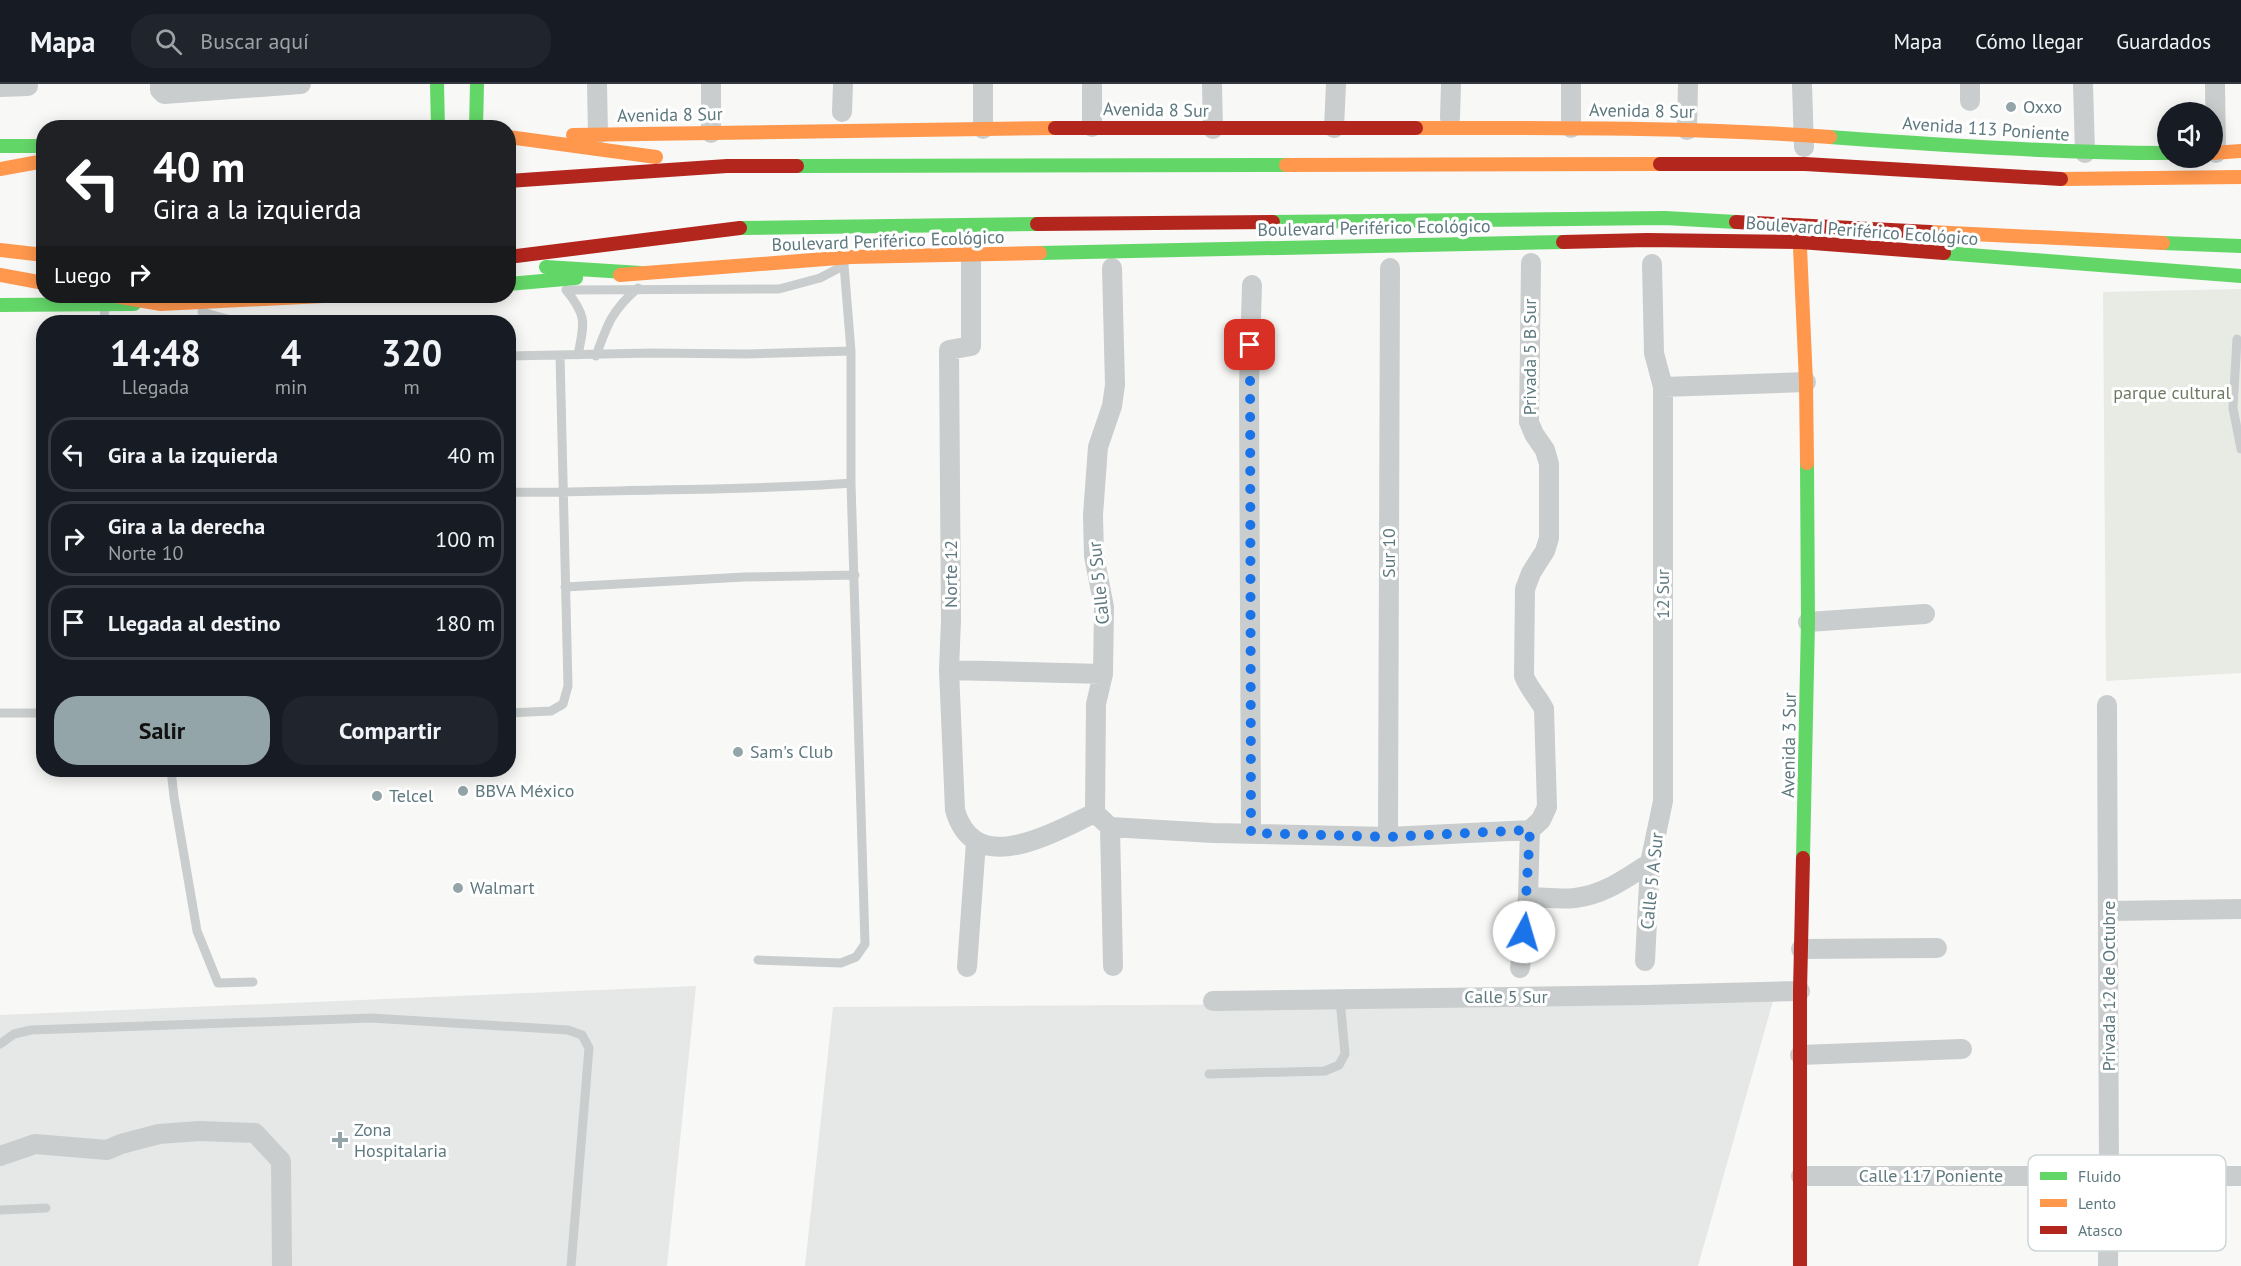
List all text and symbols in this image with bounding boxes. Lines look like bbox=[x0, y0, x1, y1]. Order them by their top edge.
search box bbox=[131, 14, 551, 68]
text: Mapa bbox=[30, 23, 95, 60]
icon: search bbox=[152, 25, 185, 58]
text: Buscar aquí bbox=[200, 27, 309, 55]
text: Mapa bbox=[1893, 28, 1942, 55]
text: Cómo llegar bbox=[1975, 28, 2083, 55]
text: Guardados bbox=[2116, 28, 2211, 55]
place label: Oxxo bbox=[2023, 95, 2062, 118]
street label: Avenida 8 Sur bbox=[1103, 97, 1209, 122]
street label: Avenida 8 Sur bbox=[1589, 98, 1695, 123]
marker: Oxxo bbox=[2004, 100, 2018, 114]
street label: Avenida 8 Sur bbox=[617, 102, 723, 127]
map controls bbox=[2157, 102, 2223, 168]
button: sound bbox=[2157, 102, 2223, 168]
street label: Avenida 113 Poniente bbox=[1902, 111, 2070, 146]
text: 40 m bbox=[153, 139, 245, 194]
icon: left bbox=[54, 144, 132, 222]
text: Gira a la izquierda bbox=[153, 192, 362, 226]
street label: Boulevard Periférico Ecológico bbox=[1745, 211, 1979, 250]
street label: Boulevard Periférico Ecológico bbox=[1257, 214, 1491, 241]
street label: Boulevard Periférico Ecológico bbox=[771, 225, 1005, 256]
icon: right bbox=[123, 258, 156, 291]
text: Luego bbox=[54, 261, 111, 289]
street label: Privada 5 B Sur bbox=[1518, 299, 1541, 415]
pin bbox=[1224, 319, 1275, 370]
icon: arrive bbox=[1233, 328, 1266, 361]
text: 14:48 bbox=[110, 329, 201, 376]
text: 4 bbox=[281, 329, 301, 376]
text: 320 bbox=[381, 329, 442, 376]
text: Llegada bbox=[122, 374, 189, 400]
text: min bbox=[275, 374, 307, 400]
text: m bbox=[404, 374, 420, 400]
park label: parque cultural bbox=[2113, 381, 2231, 404]
icon: left bbox=[57, 438, 90, 471]
text: Gira a la izquierda bbox=[108, 441, 278, 469]
text: 40 m bbox=[447, 441, 495, 469]
text: Gira a la derecha bbox=[108, 512, 265, 540]
icon: right bbox=[57, 522, 90, 555]
text: 100 m bbox=[435, 525, 495, 553]
street label: Sur 10 bbox=[1377, 528, 1400, 578]
text: Norte 10 bbox=[108, 540, 183, 566]
street label: Norte 12 bbox=[939, 540, 962, 608]
street label: Calle 5 Sur bbox=[1083, 540, 1114, 626]
street label: 12 Sur bbox=[1651, 569, 1674, 619]
icon: arrive bbox=[57, 606, 90, 639]
text: Llegada al destino bbox=[108, 609, 281, 637]
text: 180 m bbox=[435, 609, 495, 637]
street label: Avenida 3 Sur bbox=[1776, 692, 1801, 798]
button: Salir bbox=[54, 696, 270, 765]
button: Compartir bbox=[282, 696, 498, 765]
place label: Sam's Club bbox=[750, 740, 833, 763]
marker: Sam's Club bbox=[731, 745, 745, 759]
place label: BBVA México bbox=[475, 779, 574, 802]
place label: Telcel bbox=[389, 784, 434, 807]
marker: BBVA México bbox=[456, 784, 470, 798]
marker: Telcel bbox=[370, 789, 384, 803]
street label: Calle 5 A Sur bbox=[1635, 831, 1668, 931]
place label: Walmart bbox=[470, 876, 535, 899]
marker: Walmart bbox=[451, 881, 465, 895]
position arrow bbox=[1492, 900, 1556, 964]
street label: Privada 12 de Octubre bbox=[2097, 901, 2120, 1071]
street label: Calle 5 Sur bbox=[1464, 985, 1548, 1008]
place label: Zona Hospitalaria bbox=[354, 1118, 447, 1162]
marker: Zona Hospitalaria bbox=[331, 1131, 349, 1149]
legend bbox=[2028, 1155, 2226, 1251]
street label: Calle 117 Poniente bbox=[1859, 1164, 2003, 1187]
text: Fluido bbox=[2078, 1166, 2121, 1186]
text: Lento bbox=[2078, 1193, 2116, 1213]
text: Atasco bbox=[2078, 1220, 2123, 1240]

